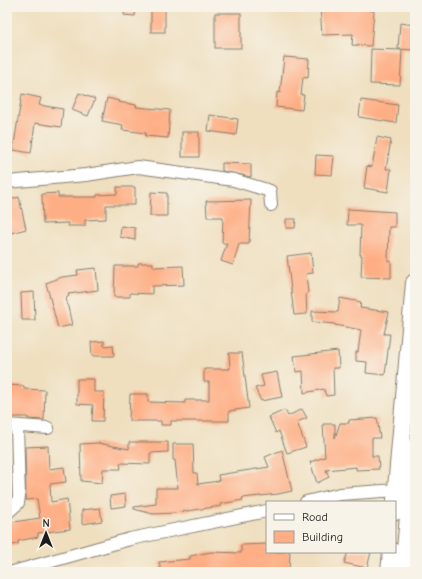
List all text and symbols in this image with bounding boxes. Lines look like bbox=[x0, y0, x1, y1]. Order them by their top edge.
legend bbox=[266, 501, 396, 553]
text: Road bbox=[302, 510, 328, 524]
north arrow bbox=[26, 513, 66, 553]
text: N bbox=[42, 517, 50, 530]
text: Building bbox=[302, 530, 343, 544]

